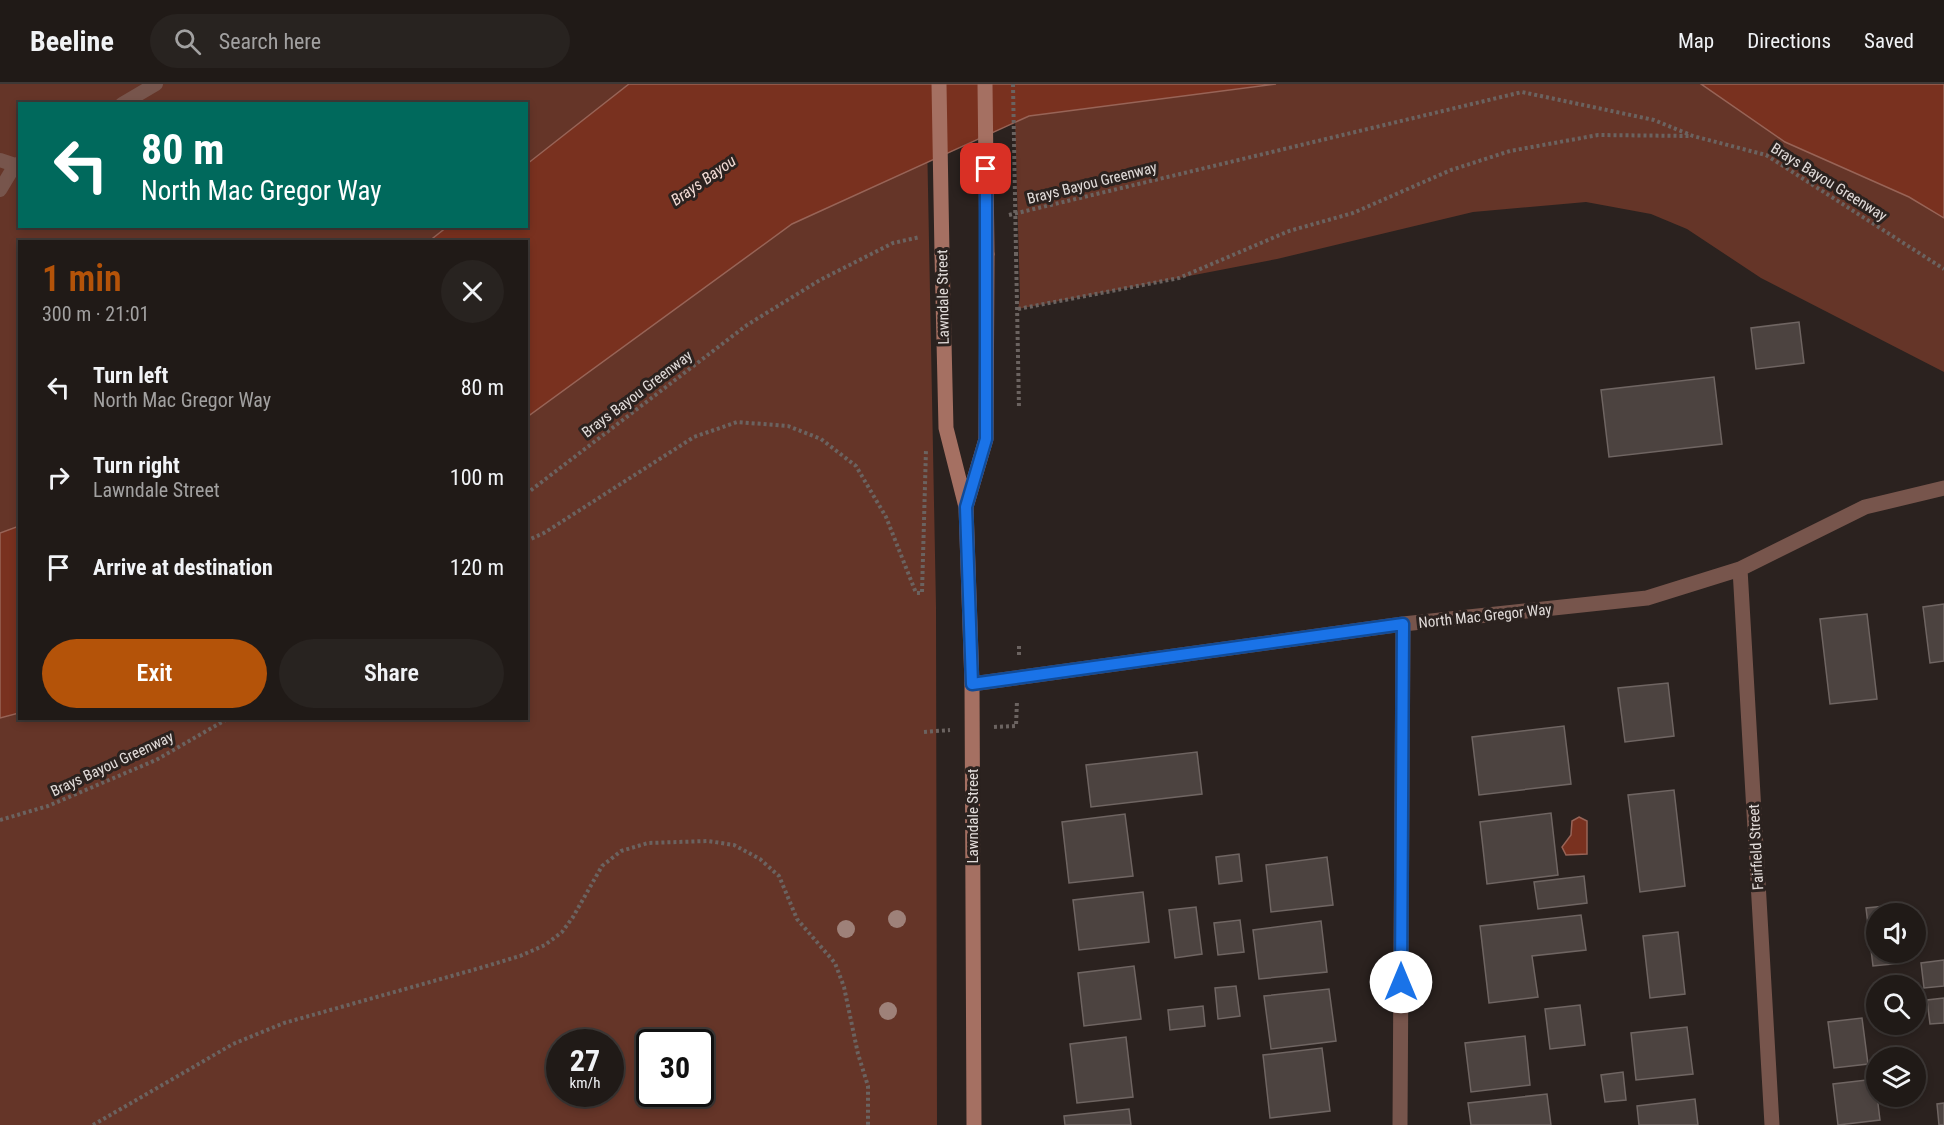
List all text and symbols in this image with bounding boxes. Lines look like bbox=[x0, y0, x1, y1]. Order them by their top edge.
search box bbox=[150, 14, 570, 68]
text: Beeline bbox=[30, 25, 114, 58]
icon: search bbox=[171, 25, 204, 58]
text: Search here bbox=[219, 29, 321, 54]
text: Map bbox=[1678, 29, 1714, 53]
text: Directions bbox=[1747, 29, 1831, 53]
text: Saved bbox=[1864, 29, 1914, 53]
text: 80 m bbox=[141, 125, 224, 174]
icon: left bbox=[42, 126, 120, 204]
street label: Brays Bayou Greenway bbox=[1768, 139, 1890, 225]
pin bbox=[960, 143, 1011, 194]
water label: Brays Bayou bbox=[667, 151, 740, 210]
icon: arrive bbox=[969, 152, 1002, 185]
street label: Brays Bayou Greenway bbox=[1025, 158, 1159, 208]
text: North Mac Gregor Way bbox=[141, 175, 381, 207]
street label: Lawndale Street bbox=[933, 249, 953, 345]
text: 1 min bbox=[42, 258, 122, 300]
button: close bbox=[441, 260, 504, 323]
text: 300 m · 21:01 bbox=[42, 302, 149, 326]
street label: Brays Bayou Greenway bbox=[578, 347, 696, 441]
text: Turn left bbox=[93, 363, 168, 388]
icon: left bbox=[42, 371, 75, 404]
text: 80 m bbox=[461, 375, 504, 400]
text: North Mac Gregor Way bbox=[93, 388, 271, 412]
text: Turn right bbox=[93, 453, 180, 478]
icon: right bbox=[42, 461, 75, 494]
text: 100 m bbox=[450, 465, 504, 490]
text: Lawndale Street bbox=[93, 478, 220, 502]
icon: arrive bbox=[42, 551, 75, 584]
text: Arrive at destination bbox=[93, 555, 273, 580]
text: 120 m bbox=[450, 555, 504, 580]
street label: North Mac Gregor Way bbox=[1418, 600, 1552, 632]
button: Exit bbox=[42, 639, 267, 708]
button: Share bbox=[279, 639, 504, 708]
street label: Brays Bayou Greenway bbox=[48, 728, 176, 800]
street label: Lawndale Street bbox=[964, 768, 982, 864]
street label: Fairfield Street bbox=[1745, 804, 1767, 890]
map controls bbox=[1866, 903, 1926, 1107]
button: sound bbox=[1866, 903, 1926, 963]
position arrow bbox=[1369, 950, 1433, 1014]
button: search bbox=[1866, 975, 1926, 1035]
speed limit sign: 30 bbox=[636, 1029, 714, 1107]
text: 27 bbox=[570, 1043, 600, 1078]
button: layers bbox=[1866, 1047, 1926, 1107]
text: km/h bbox=[570, 1074, 600, 1092]

